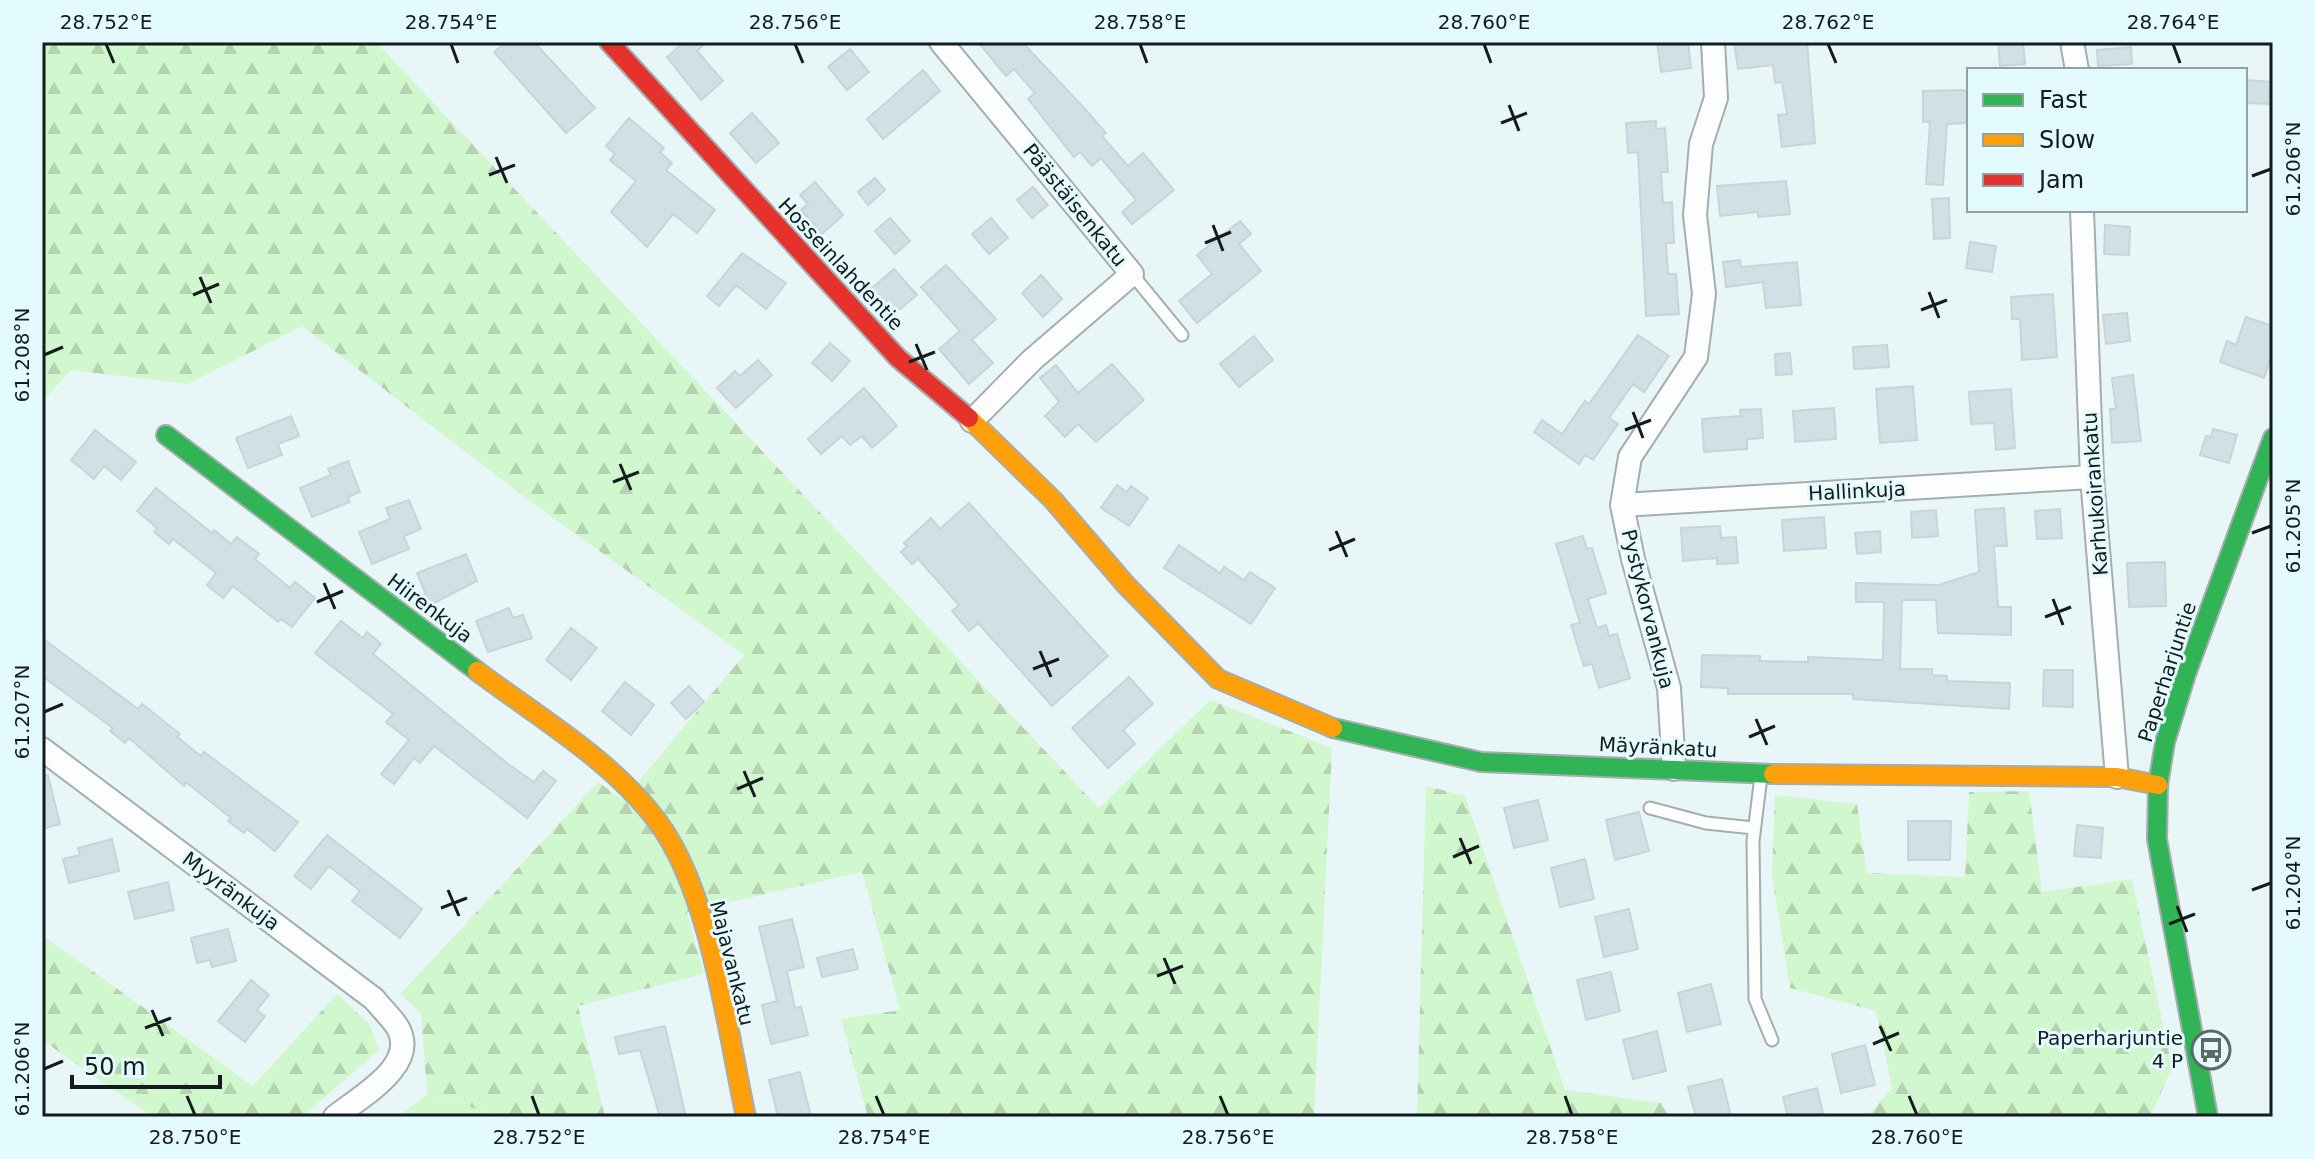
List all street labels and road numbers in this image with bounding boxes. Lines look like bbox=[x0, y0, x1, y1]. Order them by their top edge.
street label: Päästäisenkatu bbox=[1018, 139, 1132, 271]
street label: Hosseinlahdentie bbox=[773, 193, 909, 335]
street label: Karhukoirankatu bbox=[2077, 411, 2113, 577]
street label: Hallinkuja bbox=[1807, 476, 1907, 506]
street label: Pystykorvankuja bbox=[1617, 527, 1679, 691]
street label: Hiirenkuja bbox=[383, 568, 477, 648]
street label: Paperharjuntie bbox=[2133, 599, 2201, 745]
street label: Mäyränkatu bbox=[1598, 732, 1718, 762]
street label: Myyränkuja bbox=[178, 847, 284, 935]
street label: Majavankatu bbox=[705, 898, 759, 1028]

